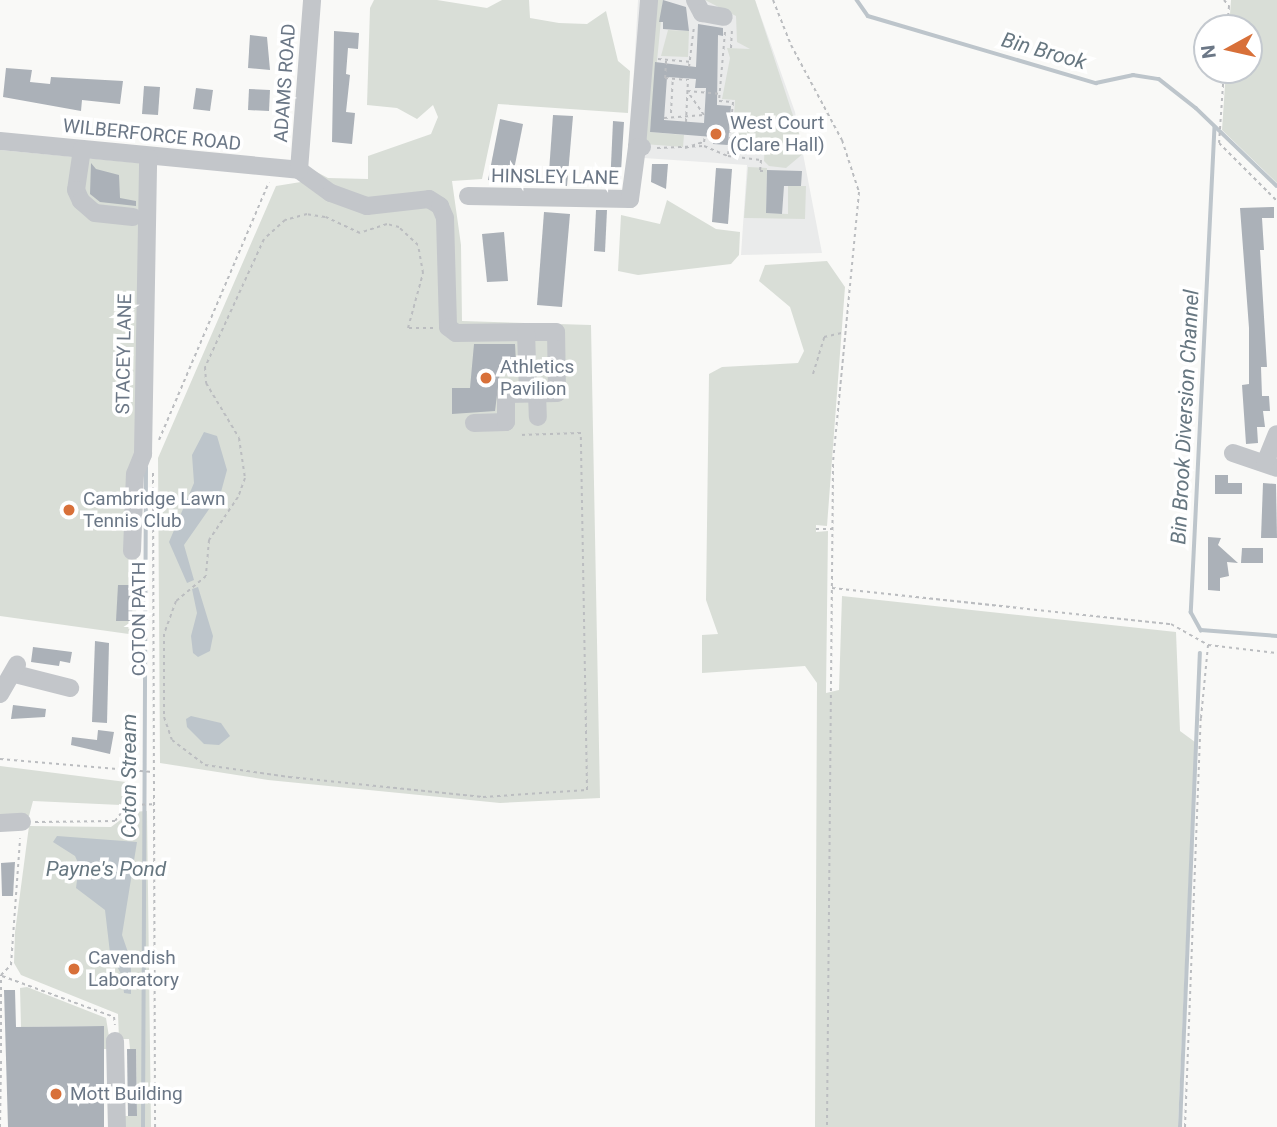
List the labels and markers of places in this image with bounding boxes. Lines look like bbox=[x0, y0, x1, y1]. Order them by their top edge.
place label: West Court (Clare Hall) bbox=[730, 112, 825, 156]
marker: West Court (Clare Hall) bbox=[708, 126, 724, 142]
place label: Athletics Pavilion bbox=[500, 356, 574, 400]
marker: Athletics Pavilion bbox=[478, 370, 494, 386]
place label: Cambridge Lawn Tennis Club bbox=[83, 488, 226, 532]
marker: Cambridge Lawn Tennis Club bbox=[61, 502, 77, 518]
place label: Cavendish Laboratory bbox=[88, 947, 179, 991]
marker: Cavendish Laboratory bbox=[66, 961, 82, 977]
place label: Mott Building bbox=[70, 1083, 183, 1105]
marker: Mott Building bbox=[48, 1086, 64, 1102]

